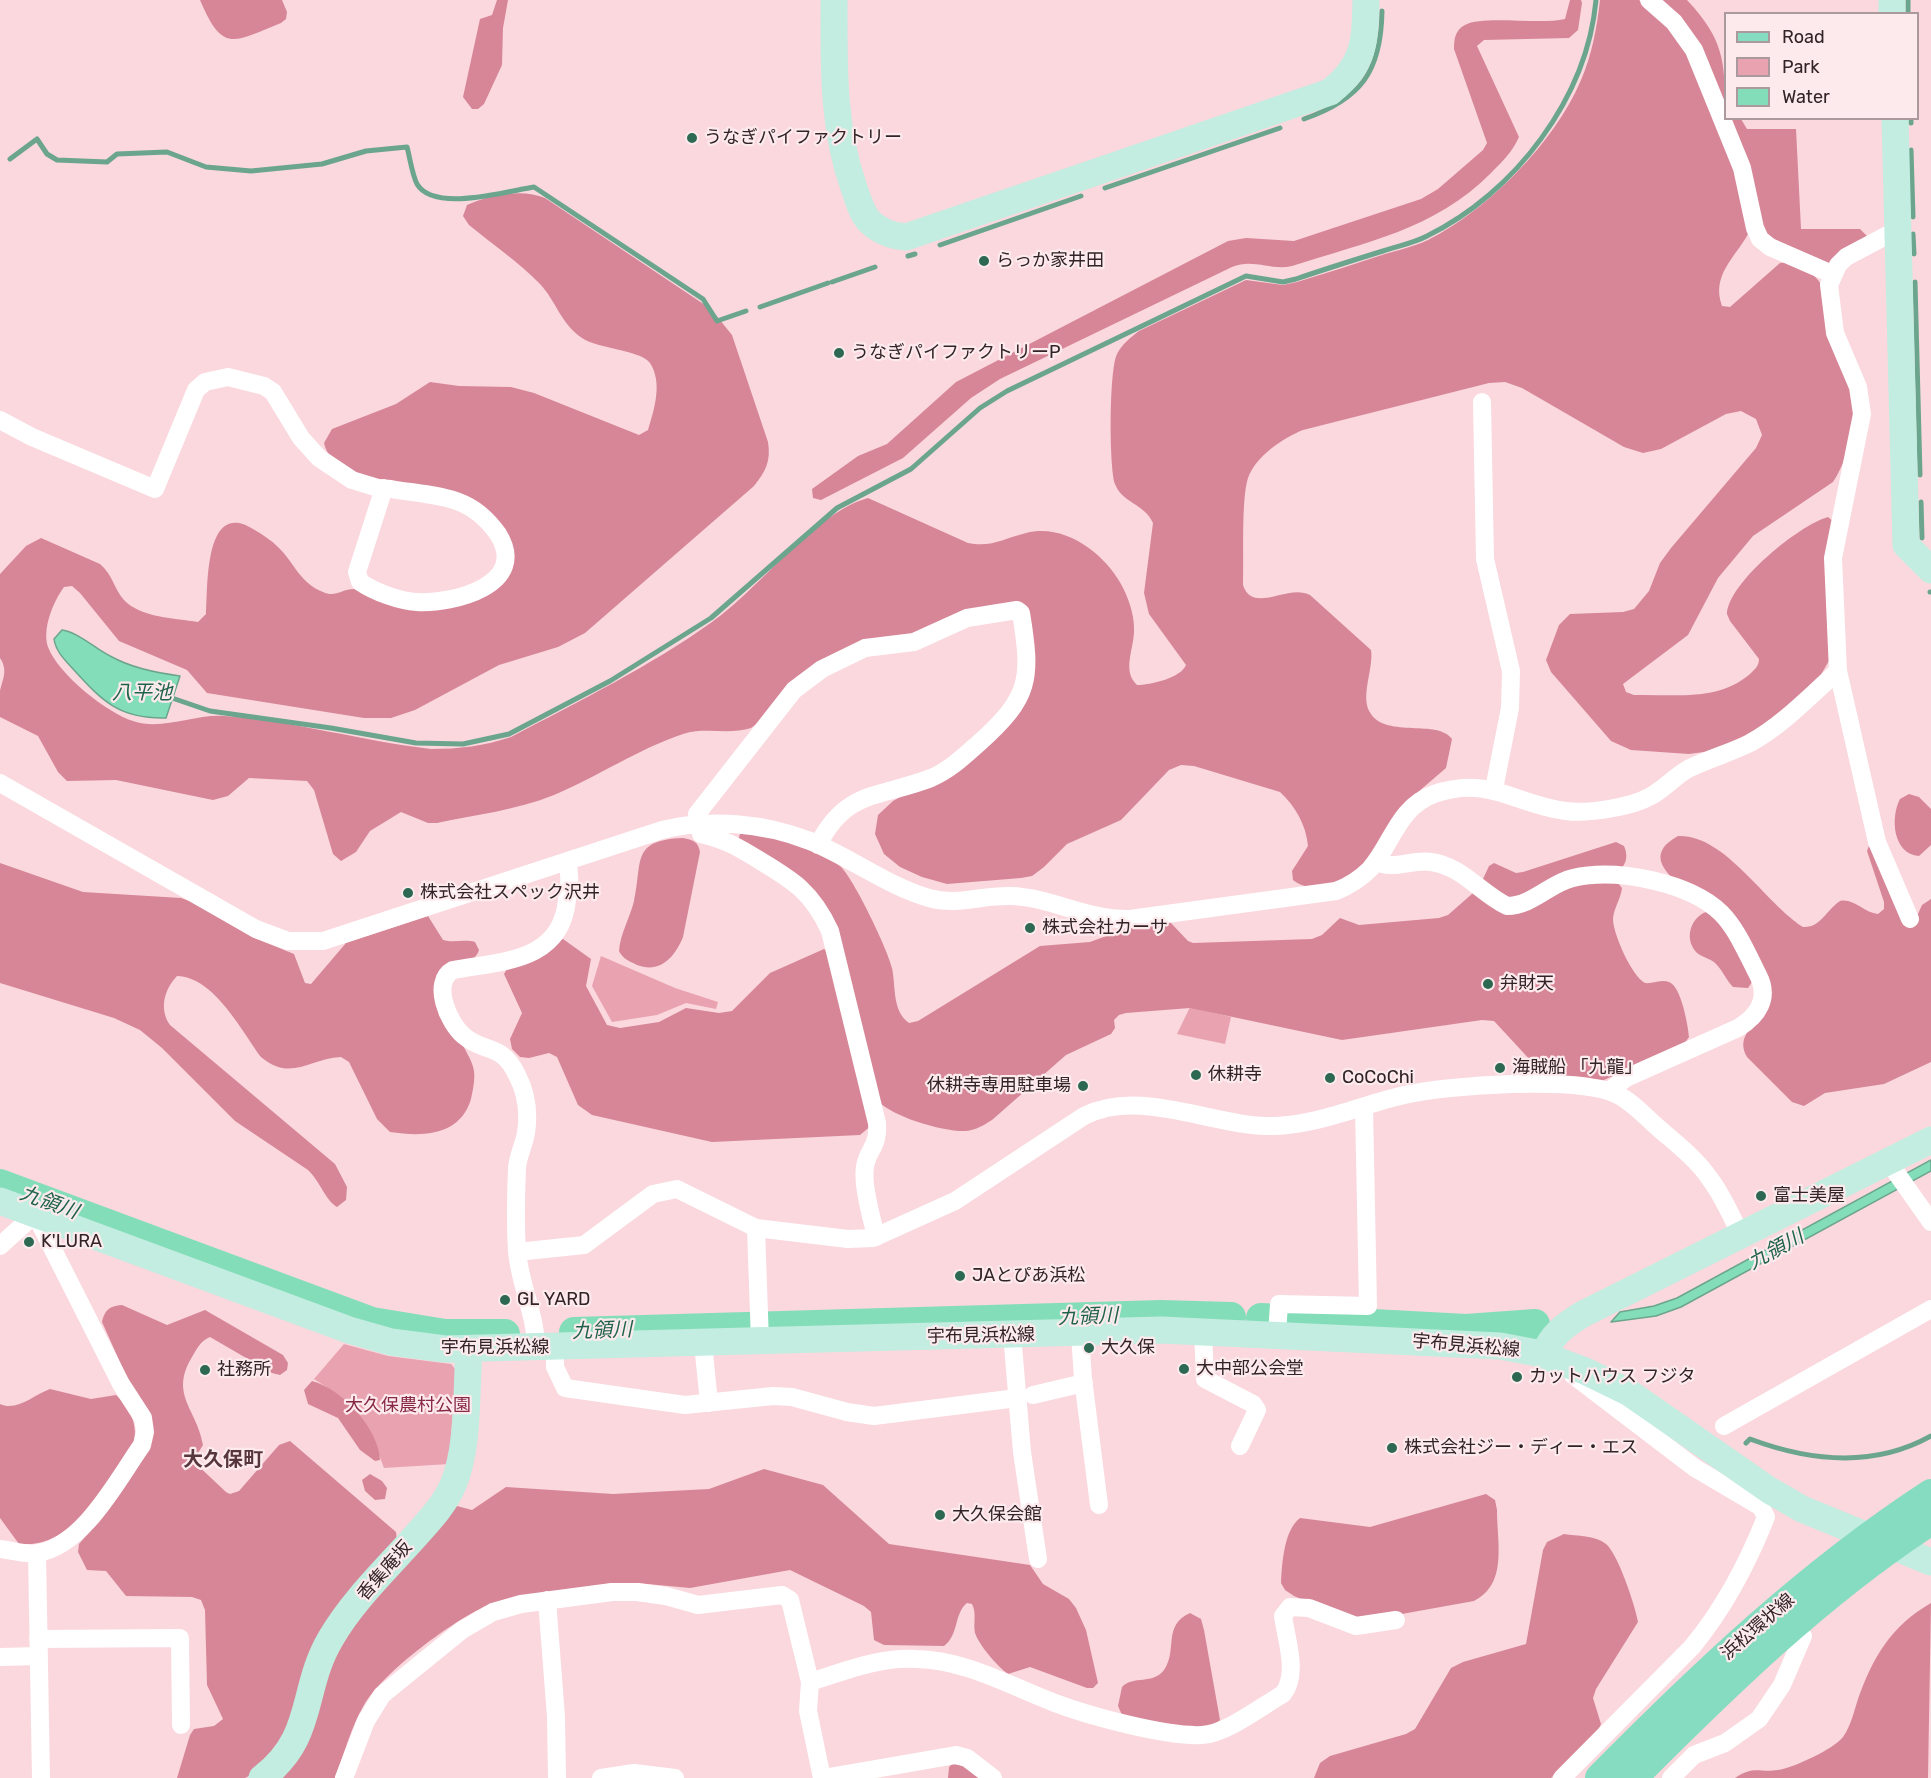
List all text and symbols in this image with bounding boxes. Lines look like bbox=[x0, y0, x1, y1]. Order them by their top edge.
legend bbox=[1724, 12, 1919, 120]
text: Road bbox=[1782, 26, 1825, 48]
text: Park bbox=[1782, 56, 1819, 78]
text: Water bbox=[1782, 86, 1830, 108]
place label: うなぎパイファクトリー bbox=[704, 127, 902, 149]
marker: うなぎパイファクトリー bbox=[685, 131, 699, 145]
place label: らっか家井田 bbox=[996, 250, 1104, 272]
marker: らっか家井田 bbox=[977, 254, 991, 268]
place label: うなぎパイファクトリーP bbox=[851, 342, 1061, 364]
marker: うなぎパイファクトリーP bbox=[832, 346, 846, 360]
water label: 八平池 bbox=[112, 681, 172, 705]
place label: 株式会社スペック沢井 bbox=[420, 882, 600, 904]
marker: 株式会社スペック沢井 bbox=[401, 886, 415, 900]
place label: 株式会社カーサ bbox=[1042, 917, 1168, 939]
marker: 株式会社カーサ bbox=[1023, 921, 1037, 935]
place label: 弁財天 bbox=[1500, 973, 1554, 995]
marker: 弁財天 bbox=[1481, 977, 1495, 991]
place label: 海賊船 「九龍」 bbox=[1512, 1057, 1642, 1079]
marker: 海賊船 「九龍」 bbox=[1493, 1061, 1507, 1075]
place label: 休耕寺 bbox=[1208, 1064, 1262, 1086]
place label: CoCoChi bbox=[1342, 1067, 1414, 1089]
marker: 休耕寺 bbox=[1189, 1068, 1203, 1082]
marker: CoCoChi bbox=[1323, 1071, 1337, 1085]
place label: 休耕寺専用駐車場 bbox=[927, 1075, 1071, 1097]
marker: 休耕寺専用駐車場 bbox=[1076, 1079, 1090, 1093]
water label: 九領川 bbox=[17, 1181, 81, 1225]
place label: 富士美屋 bbox=[1773, 1185, 1845, 1207]
marker: 富士美屋 bbox=[1754, 1189, 1768, 1203]
water label: 九領川 bbox=[1744, 1225, 1808, 1275]
place label: K'LURA bbox=[41, 1231, 102, 1253]
marker: K'LURA bbox=[22, 1235, 36, 1249]
place label: JAとぴあ浜松 bbox=[972, 1265, 1085, 1287]
marker: JAとぴあ浜松 bbox=[953, 1269, 967, 1283]
place label: GL YARD bbox=[517, 1289, 590, 1311]
marker: GL YARD bbox=[498, 1293, 512, 1307]
water label: 九領川 bbox=[1058, 1304, 1118, 1330]
water label: 九領川 bbox=[572, 1318, 632, 1344]
street label: 宇布見浜松線 bbox=[927, 1324, 1035, 1348]
street label: 宇布見浜松線 bbox=[1411, 1331, 1521, 1361]
street label: 宇布見浜松線 bbox=[441, 1337, 549, 1359]
place label: 大久保 bbox=[1101, 1337, 1155, 1359]
marker: 大久保 bbox=[1082, 1341, 1096, 1355]
place label: 大中部公会堂 bbox=[1196, 1358, 1304, 1380]
place label: 社務所 bbox=[217, 1359, 271, 1381]
marker: 大中部公会堂 bbox=[1177, 1362, 1191, 1376]
marker: 社務所 bbox=[198, 1363, 212, 1377]
place label: カットハウス フジタ bbox=[1529, 1366, 1695, 1388]
marker: カットハウス フジタ bbox=[1510, 1370, 1524, 1384]
park label: 大久保農村公園 bbox=[345, 1395, 471, 1417]
place label: 株式会社ジー・ディー・エス bbox=[1404, 1437, 1638, 1459]
marker: 株式会社ジー・ディー・エス bbox=[1385, 1441, 1399, 1455]
district label: 大久保町 bbox=[183, 1448, 263, 1472]
place label: 大久保会館 bbox=[952, 1504, 1042, 1526]
marker: 大久保会館 bbox=[933, 1508, 947, 1522]
street label: 香集庵坂 bbox=[353, 1537, 417, 1605]
street label: 浜松環状線 bbox=[1717, 1589, 1799, 1665]

